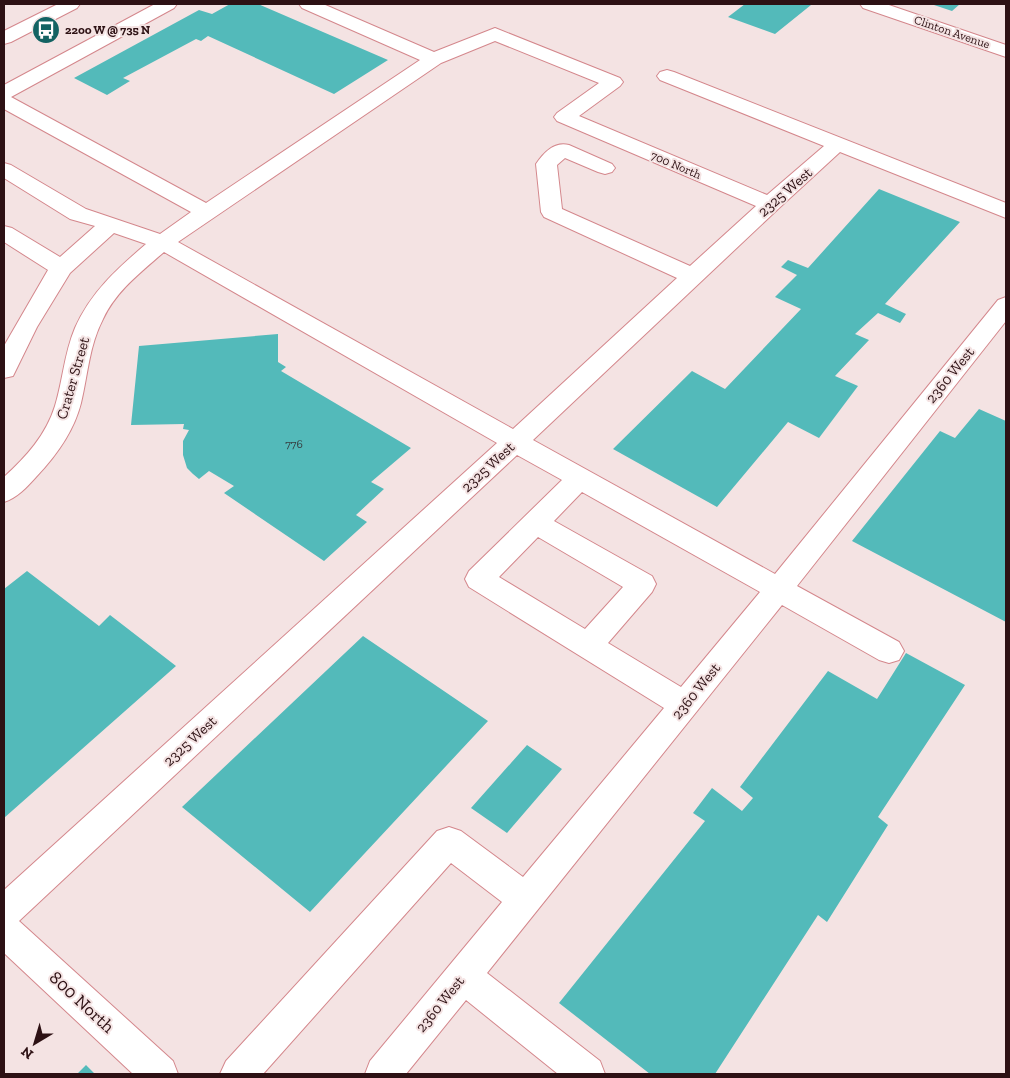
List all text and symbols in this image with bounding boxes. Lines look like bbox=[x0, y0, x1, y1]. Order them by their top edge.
street label: Clinton Avenue bbox=[912, 13, 992, 52]
bus stop icon: 2200 W @ 735 N bbox=[31, 15, 61, 45]
place label: 2200 W @ 735 N bbox=[65, 23, 150, 37]
street label: 700 North bbox=[649, 148, 703, 182]
street label: 2325 West bbox=[754, 163, 816, 220]
street label: Crater Street bbox=[53, 334, 93, 421]
street label: 2360 West bbox=[922, 343, 978, 407]
house number: 776 bbox=[285, 437, 303, 451]
street label: 2325 West bbox=[458, 438, 519, 496]
street label: 2360 West bbox=[668, 659, 724, 723]
street label: 2325 West bbox=[160, 712, 221, 770]
street label: 800 North bbox=[45, 966, 119, 1038]
street label: 2360 West bbox=[412, 972, 468, 1036]
north arrow bbox=[10, 1018, 60, 1068]
text: N bbox=[18, 1043, 37, 1063]

